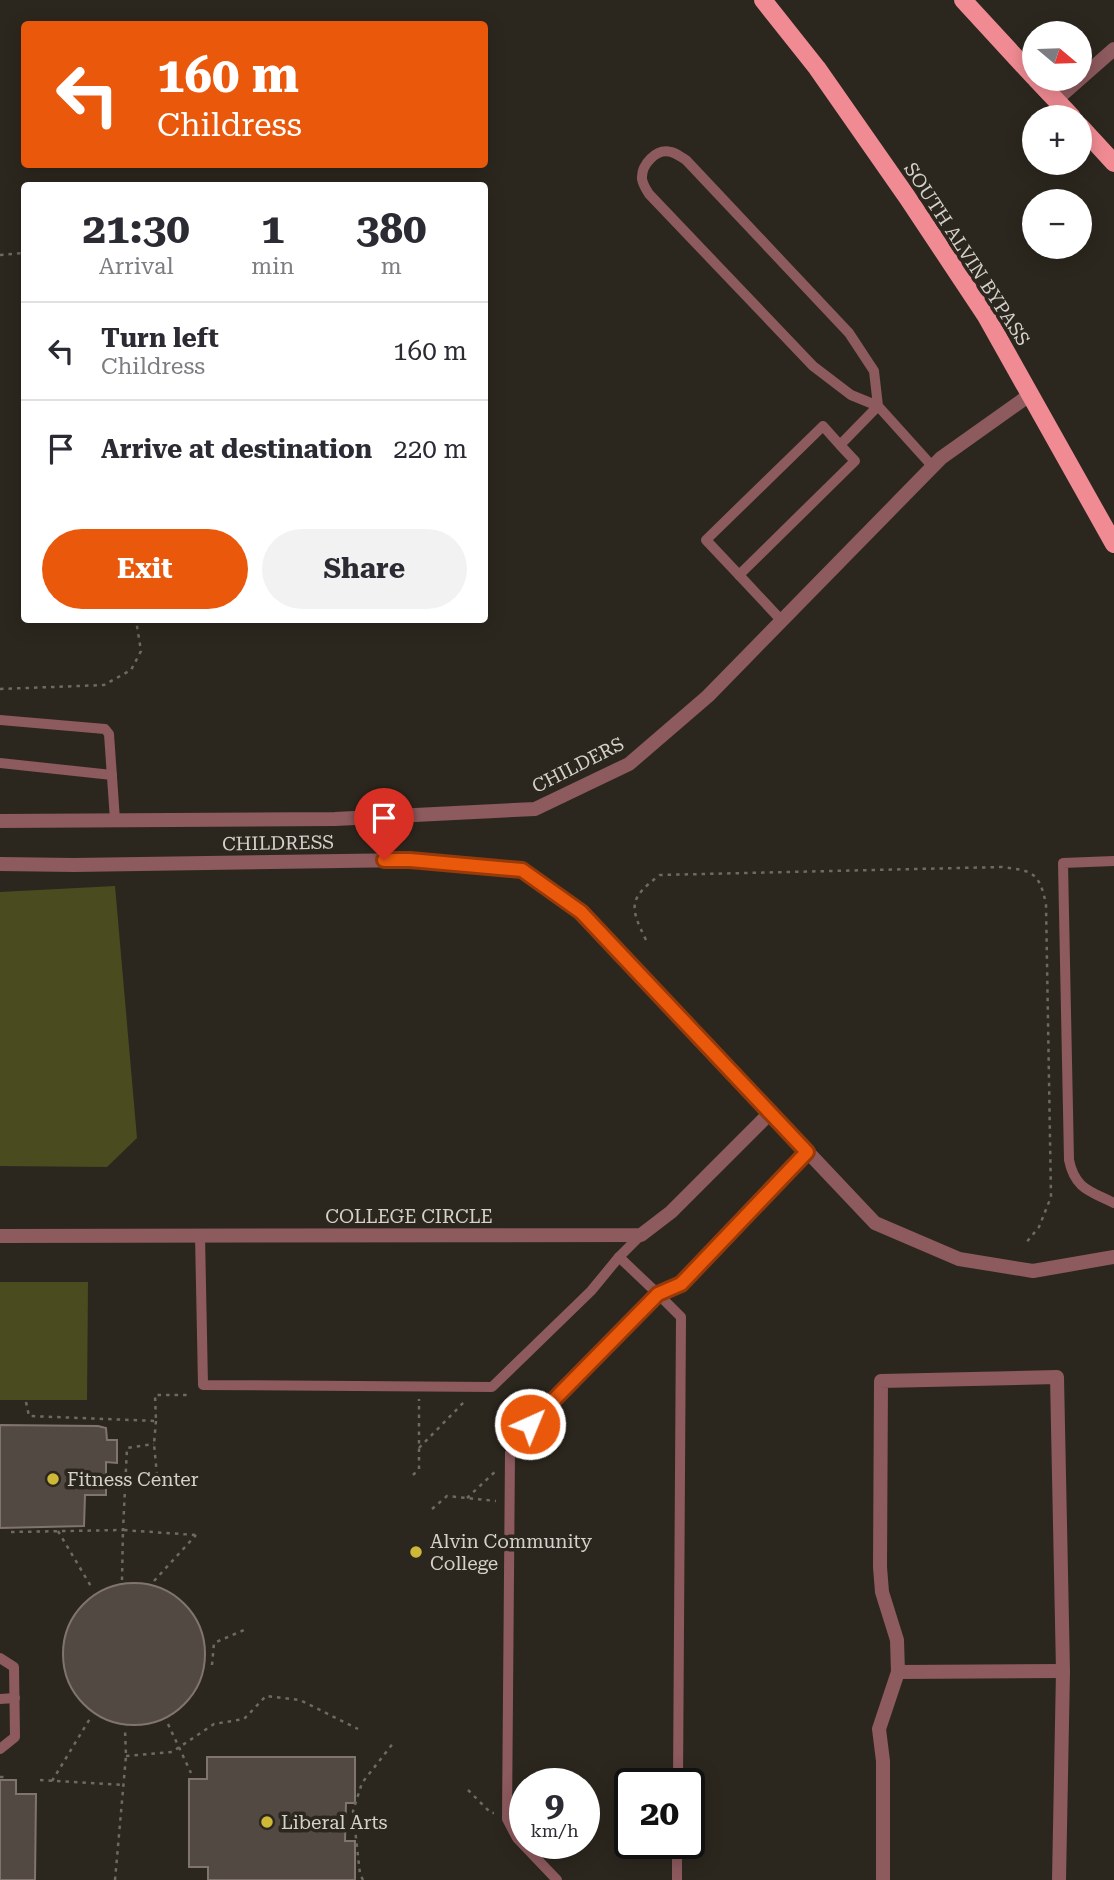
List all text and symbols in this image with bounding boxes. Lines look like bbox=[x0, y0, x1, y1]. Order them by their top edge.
north arrow bbox=[1022, 21, 1092, 91]
map controls bbox=[1022, 21, 1092, 259]
text: 160 m bbox=[157, 47, 299, 104]
icon: left bbox=[42, 49, 133, 140]
button: + bbox=[1022, 105, 1092, 175]
text: Childress bbox=[157, 106, 302, 144]
street label: SOUTH ALVIN BYPASS bbox=[899, 158, 1035, 350]
button: − bbox=[1022, 189, 1092, 259]
text: 21:30 bbox=[83, 204, 190, 253]
text: 1 bbox=[261, 204, 285, 253]
text: 380 bbox=[356, 204, 426, 253]
text: Arrival bbox=[99, 253, 173, 280]
text: min bbox=[251, 253, 294, 280]
text: m bbox=[381, 253, 402, 280]
text: Turn left bbox=[101, 323, 219, 353]
icon: left bbox=[42, 332, 80, 370]
text: 160 m bbox=[393, 336, 467, 366]
text: Childress bbox=[101, 353, 205, 380]
icon: arrive bbox=[42, 430, 80, 468]
text: Arrive at destination bbox=[101, 434, 372, 464]
text: 220 m bbox=[393, 434, 467, 464]
button: Exit bbox=[42, 529, 248, 609]
button: Share bbox=[262, 529, 467, 609]
street label: CHILDERS bbox=[528, 732, 628, 798]
pin bbox=[354, 788, 414, 860]
icon: arrive bbox=[365, 799, 403, 837]
street label: CHILDRESS bbox=[222, 831, 334, 855]
street label: COLLEGE CIRCLE bbox=[325, 1205, 493, 1228]
position arrow bbox=[493, 1387, 567, 1461]
place label: Fitness Center bbox=[67, 1468, 199, 1491]
marker: Fitness Center bbox=[45, 1471, 61, 1487]
place label: Alvin Community College bbox=[430, 1530, 593, 1575]
marker: Alvin Community College bbox=[408, 1544, 424, 1560]
speed limit sign: 20 bbox=[614, 1768, 705, 1859]
text: 9 bbox=[545, 1784, 564, 1825]
place label: Liberal Arts bbox=[281, 1811, 388, 1834]
marker: Liberal Arts bbox=[259, 1814, 275, 1830]
text: km/h bbox=[530, 1820, 579, 1841]

